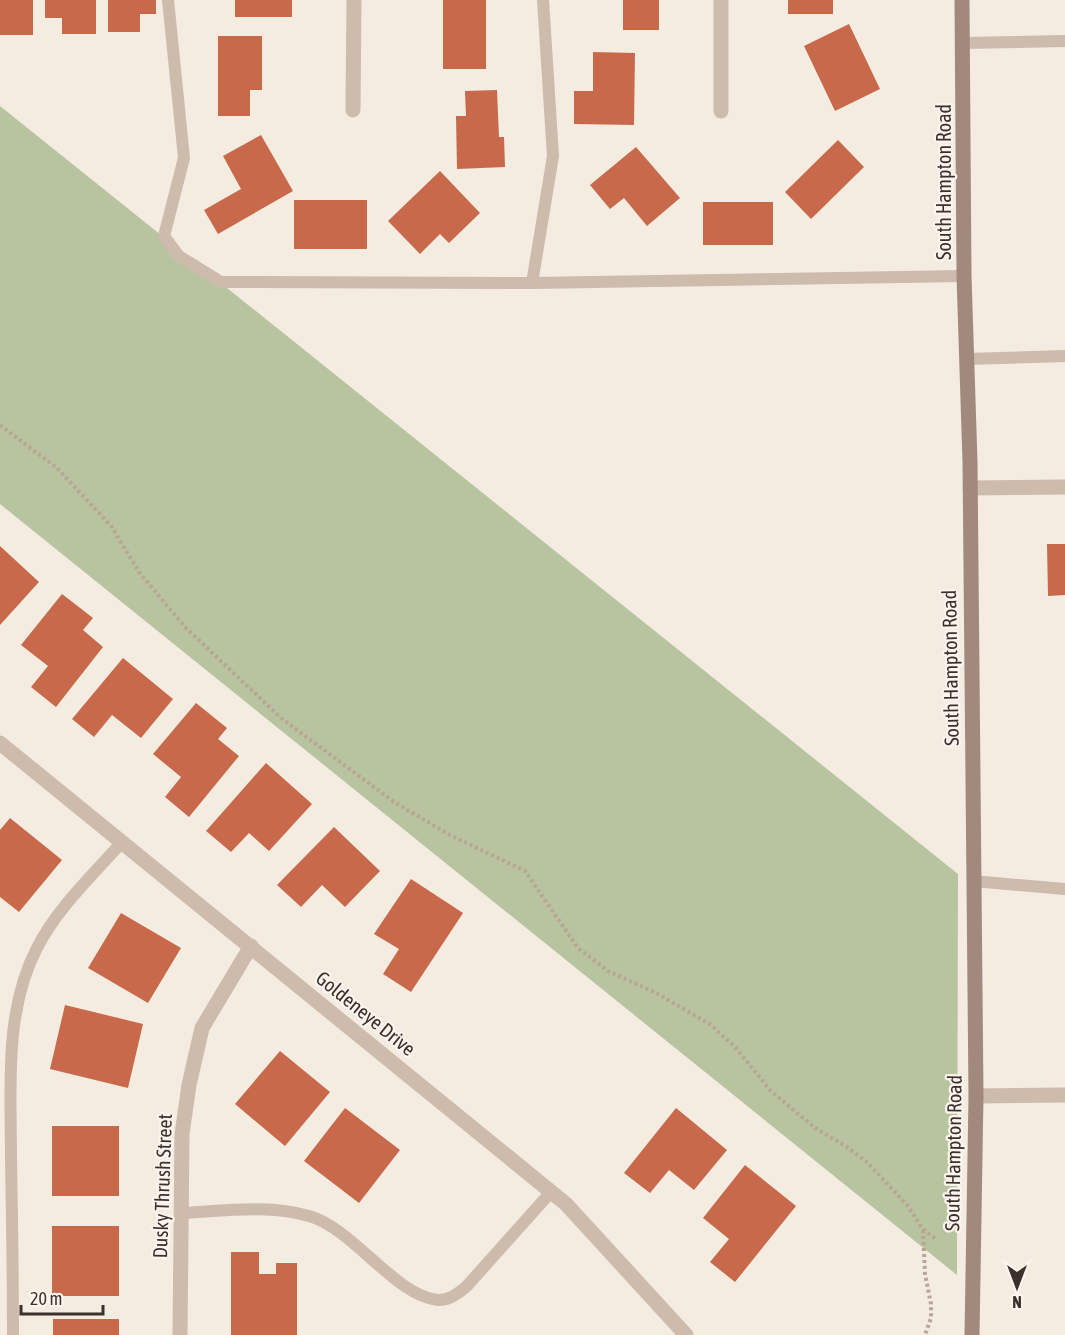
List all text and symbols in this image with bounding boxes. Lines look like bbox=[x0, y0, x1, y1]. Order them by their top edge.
street label: South Hampton Road bbox=[932, 104, 955, 260]
street label: South Hampton Road bbox=[937, 590, 963, 746]
street label: Goldeneye Drive bbox=[312, 966, 420, 1060]
street label: South Hampton Road bbox=[940, 1075, 966, 1231]
street label: Dusky Thrush Street bbox=[148, 1113, 176, 1259]
north arrow bbox=[987, 1257, 1047, 1317]
scale bar bbox=[21, 1278, 104, 1316]
text: 20 m bbox=[30, 1288, 62, 1309]
text: N bbox=[1012, 1293, 1022, 1311]

